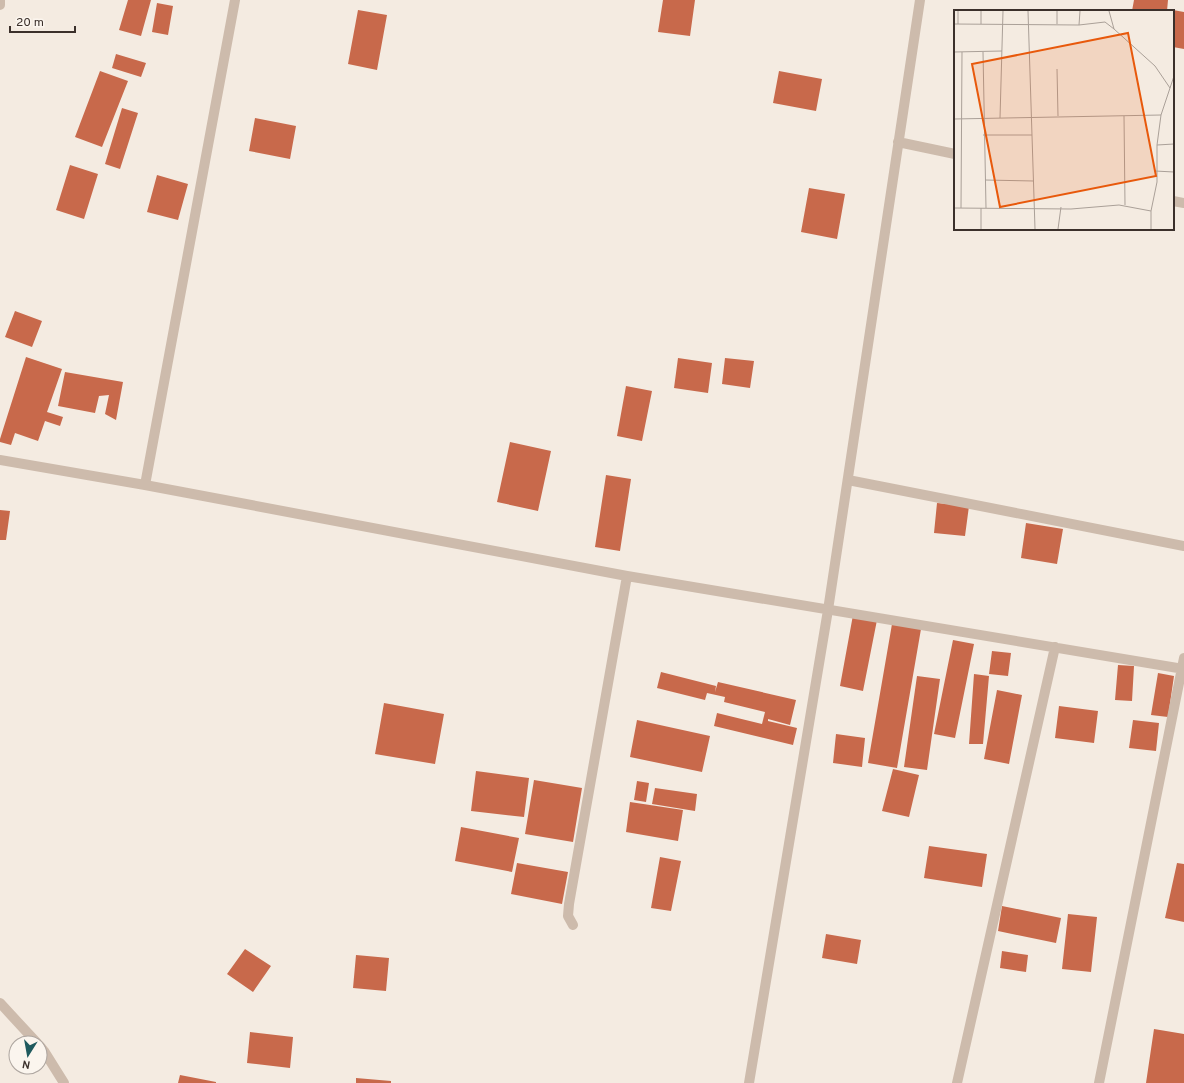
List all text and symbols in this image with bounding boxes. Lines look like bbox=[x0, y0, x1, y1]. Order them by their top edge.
scale bar bbox=[10, 8, 75, 34]
inset map bbox=[954, 10, 1174, 230]
text: 20 m bbox=[16, 15, 44, 31]
north arrow bbox=[8, 1035, 48, 1075]
text: N bbox=[21, 1056, 31, 1071]

